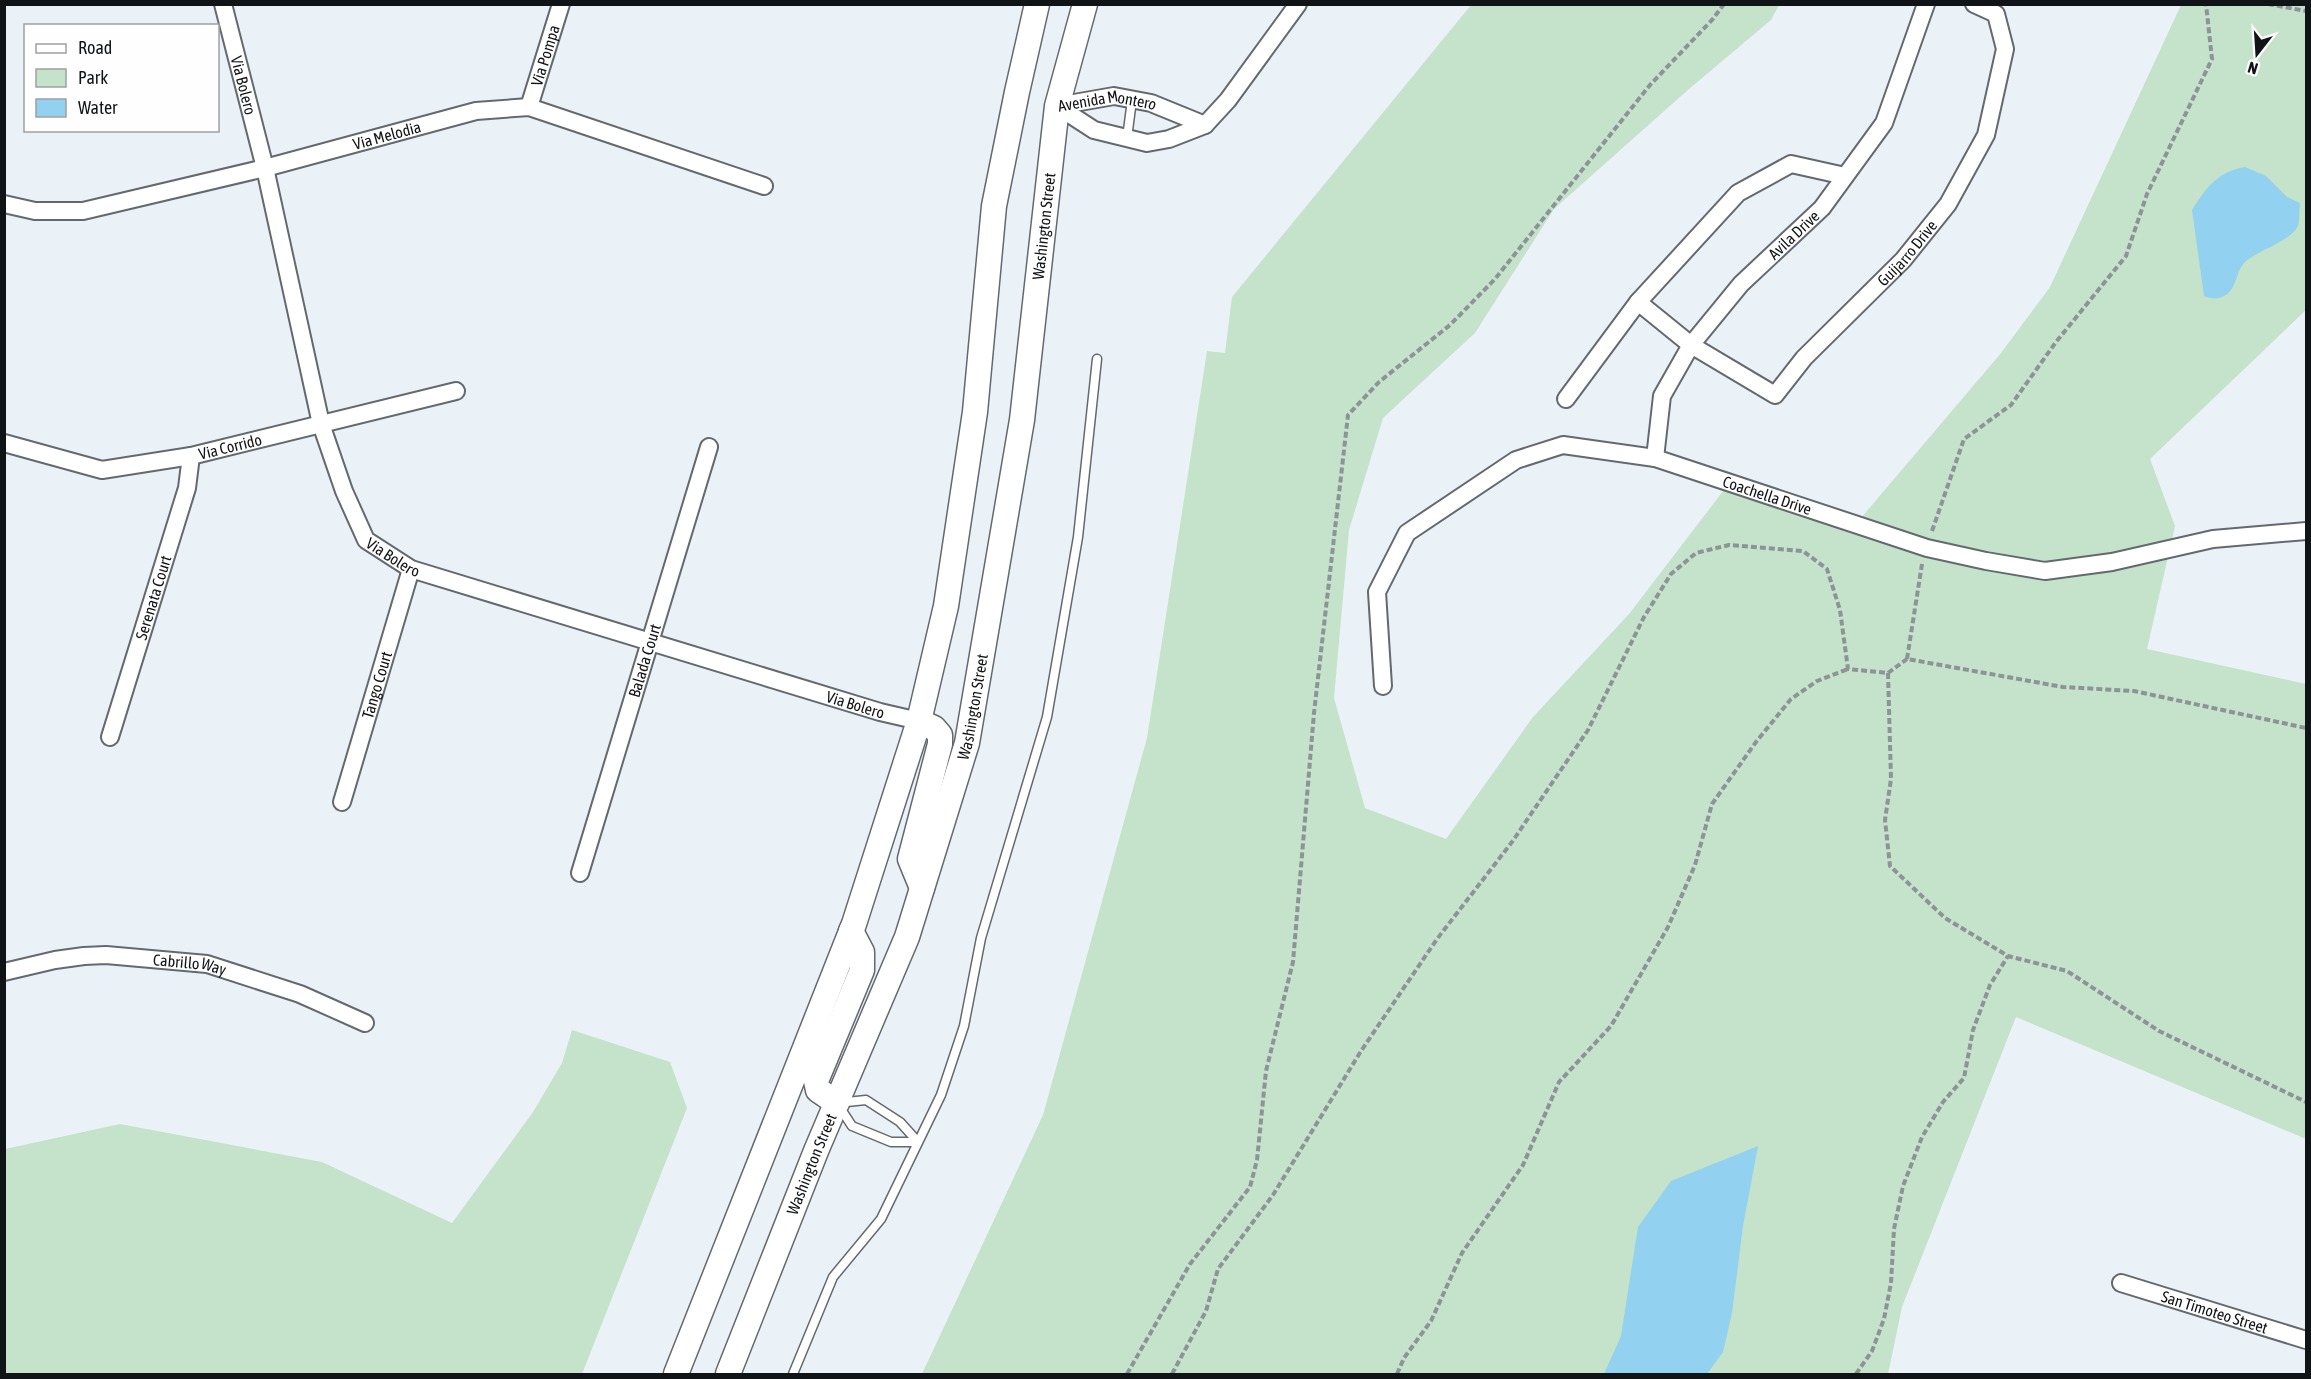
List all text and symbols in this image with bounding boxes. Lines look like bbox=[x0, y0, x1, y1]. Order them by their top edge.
street label: Via Pompa bbox=[527, 23, 563, 88]
legend bbox=[24, 24, 219, 132]
north arrow bbox=[2227, 24, 2287, 84]
text: Road bbox=[78, 37, 112, 58]
street label: Via Bolero bbox=[228, 54, 260, 117]
text: N bbox=[2245, 58, 2260, 78]
text: Park bbox=[78, 67, 108, 88]
street label: Avenida Montero bbox=[1056, 86, 1160, 115]
text: Water bbox=[78, 97, 118, 118]
street label: Via Melodia bbox=[351, 117, 423, 153]
street label: Washington Street bbox=[1029, 171, 1059, 281]
street label: Avila Drive bbox=[1764, 207, 1823, 263]
street label: Guijarro Drive bbox=[1873, 216, 1941, 289]
street label: Via Corrido bbox=[197, 430, 263, 463]
street label: Coachella Drive bbox=[1721, 472, 1814, 518]
street label: Via Bolero bbox=[363, 534, 422, 580]
street label: Serenata Court bbox=[132, 553, 175, 642]
street label: Balada Court bbox=[625, 621, 664, 699]
street label: Tango Court bbox=[358, 649, 395, 721]
street label: Washington Street bbox=[953, 652, 991, 762]
street label: Via Bolero bbox=[824, 687, 886, 722]
street label: Cabrillo Way bbox=[152, 950, 229, 980]
street label: Washington Street bbox=[783, 1110, 840, 1217]
street label: San Timoteo Street bbox=[2159, 1287, 2270, 1337]

